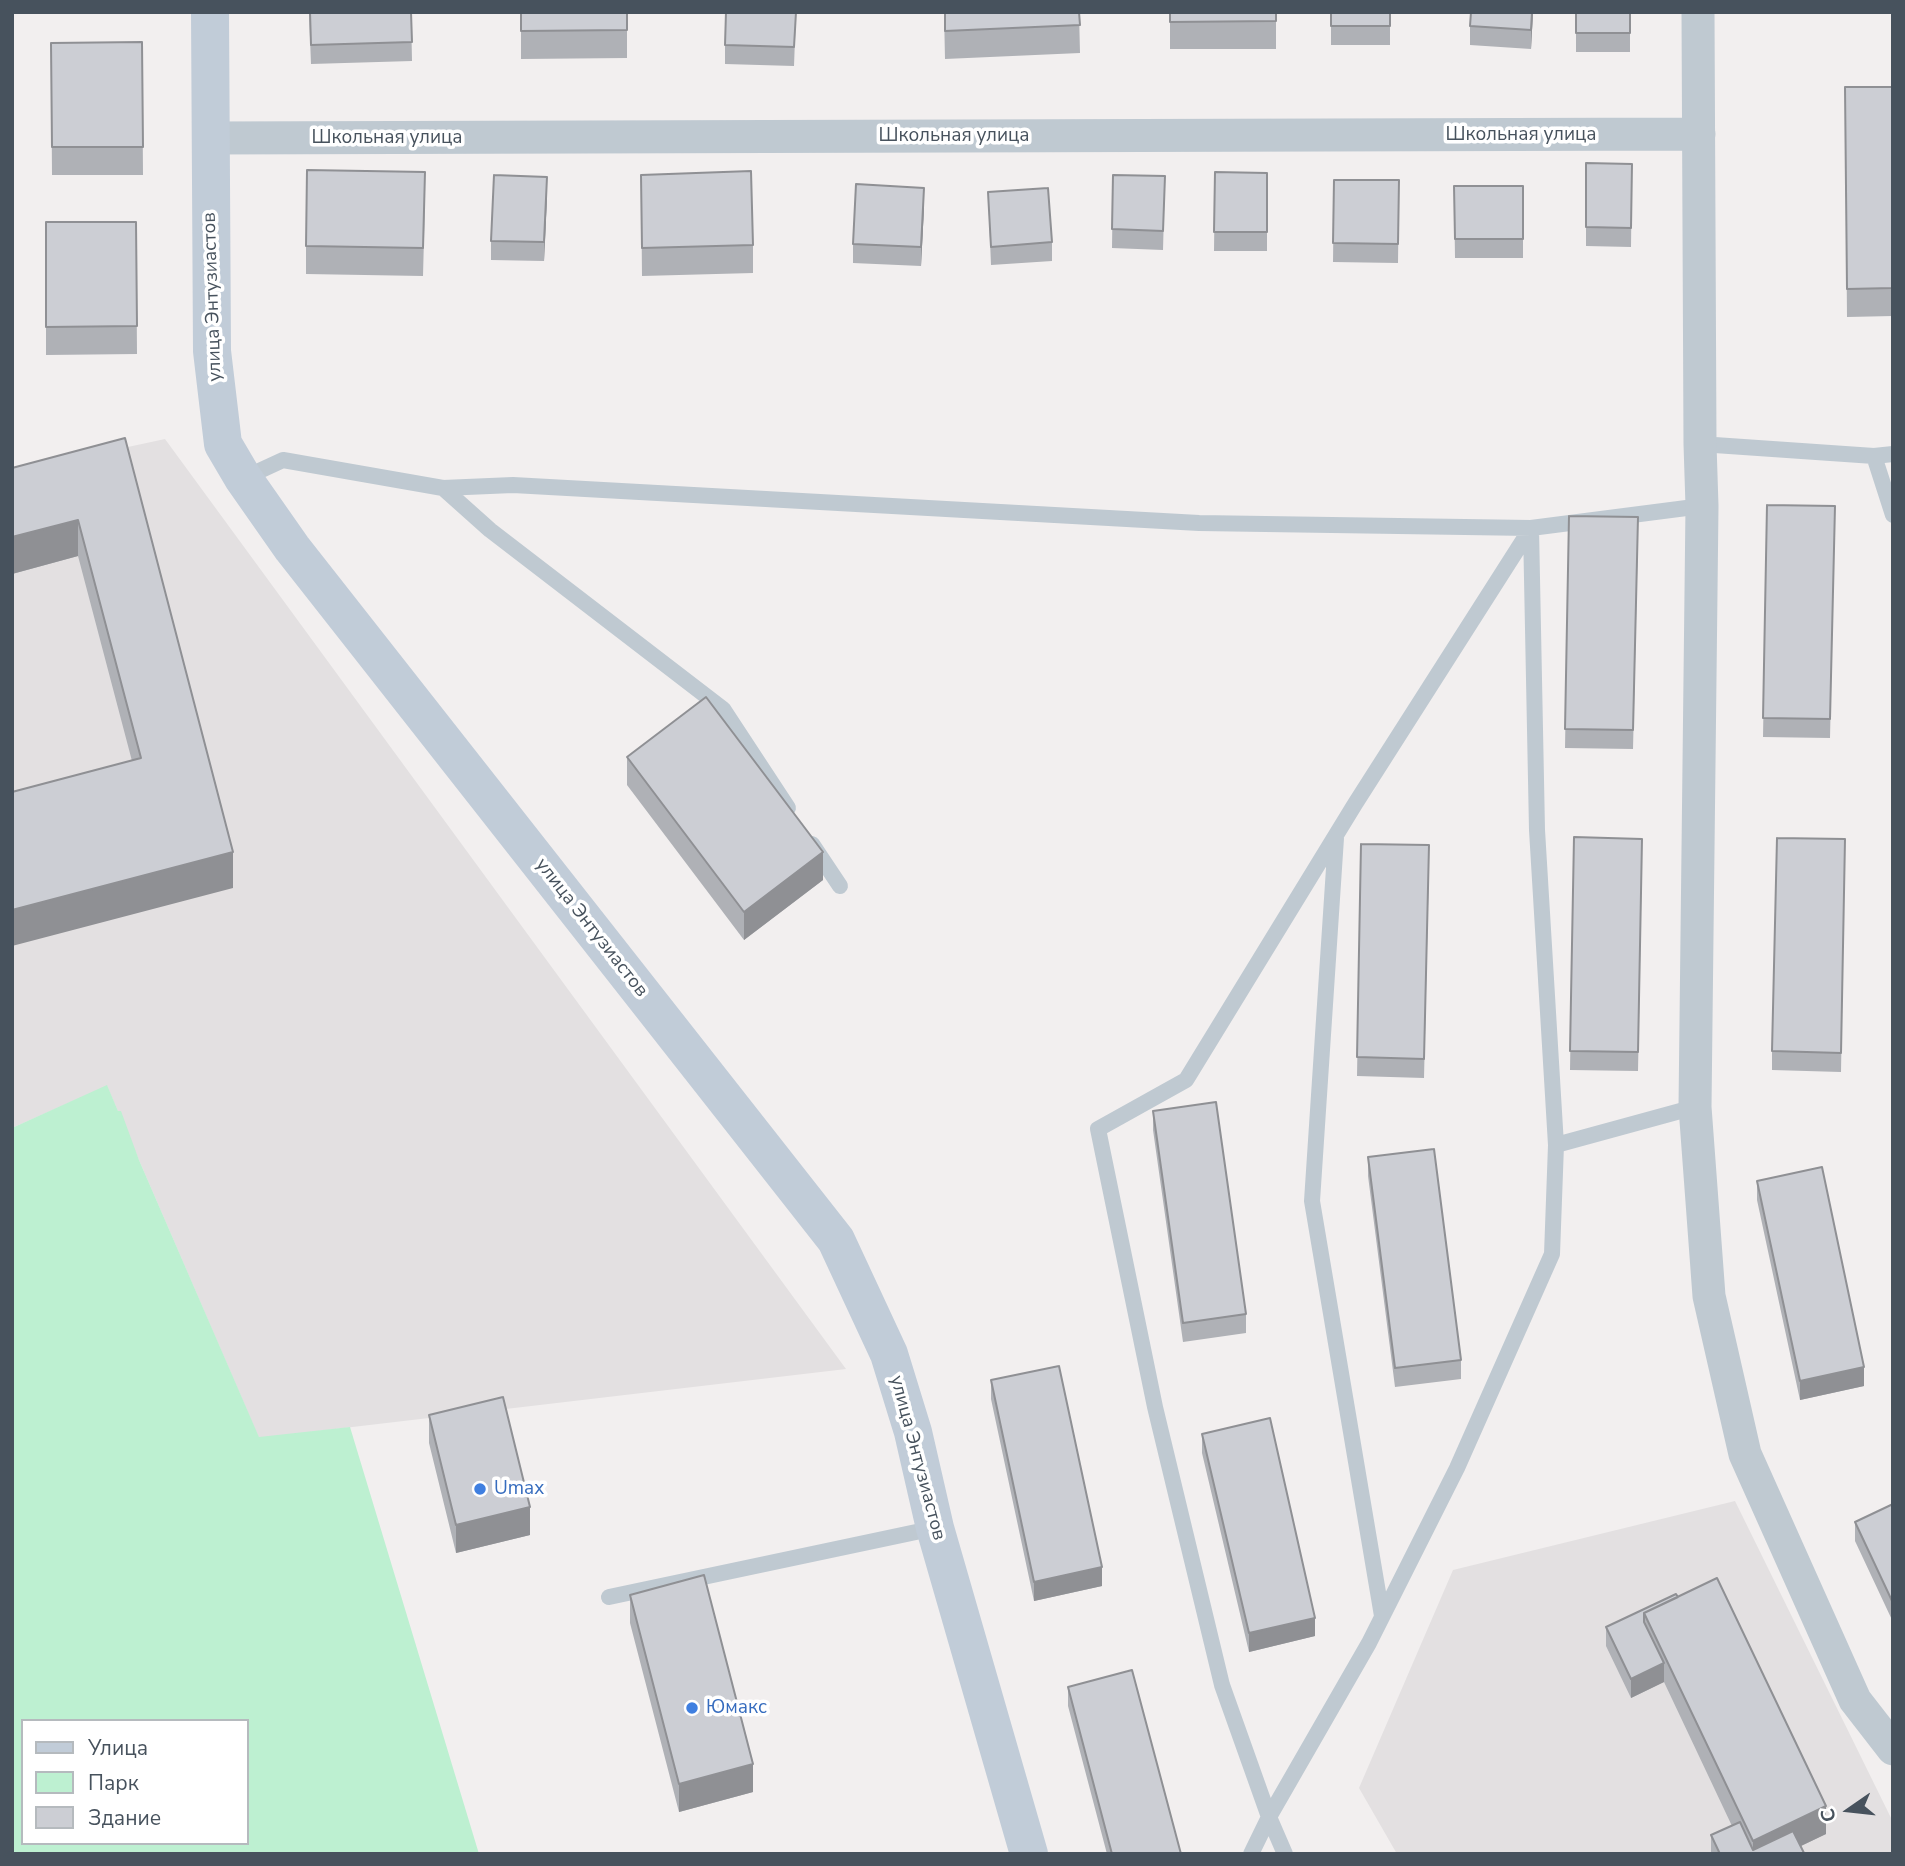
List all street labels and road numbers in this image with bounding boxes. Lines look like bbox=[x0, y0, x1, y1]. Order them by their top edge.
street label: Школьная улица bbox=[1445, 124, 1597, 146]
street label: Школьная улица bbox=[878, 125, 1030, 147]
street label: Школьная улица bbox=[311, 127, 463, 149]
street label: улица Энтузиастов bbox=[199, 212, 227, 382]
street label: улица Энтузиастов bbox=[530, 854, 652, 1002]
street label: улица Энтузиастов bbox=[884, 1373, 950, 1543]

